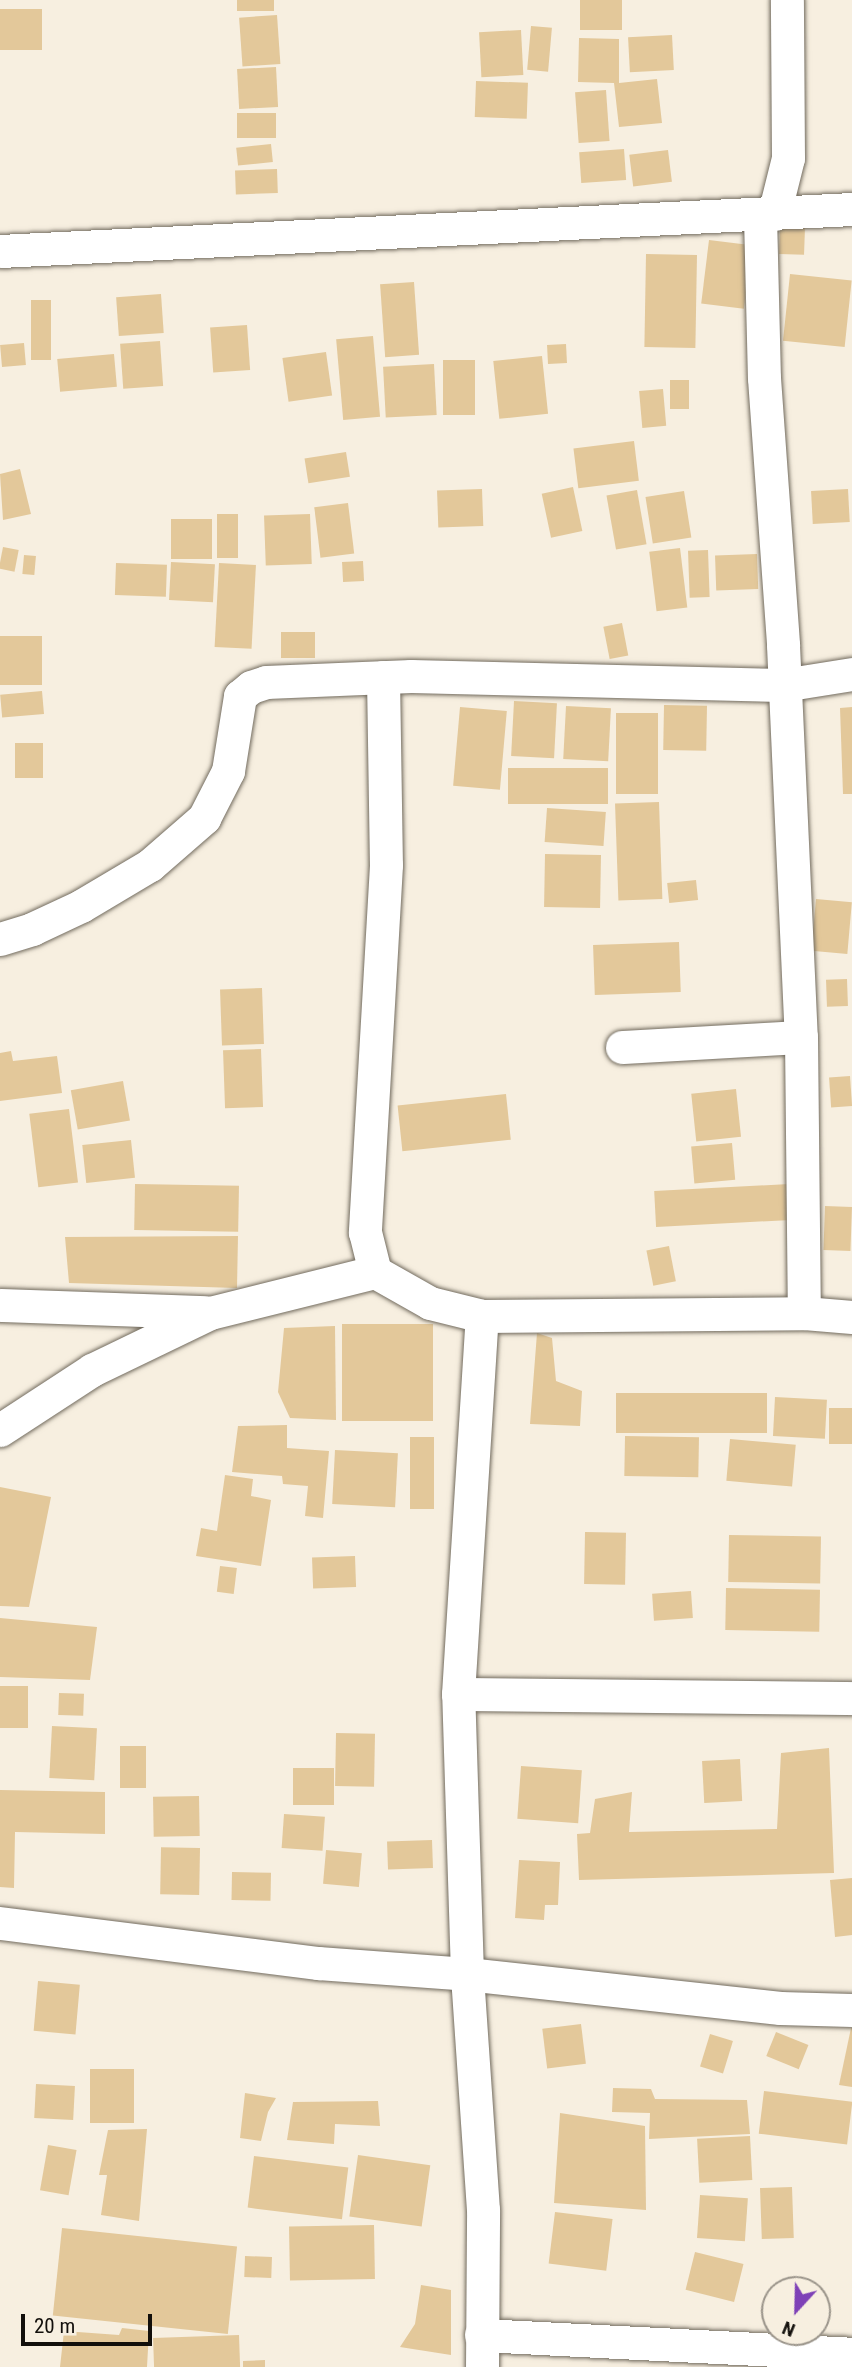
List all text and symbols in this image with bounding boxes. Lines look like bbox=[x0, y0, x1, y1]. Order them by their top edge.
north arrow bbox=[761, 2276, 831, 2346]
scale bar bbox=[24, 2300, 156, 2344]
text: 20 m bbox=[34, 2314, 75, 2338]
text: N bbox=[779, 2316, 798, 2342]

